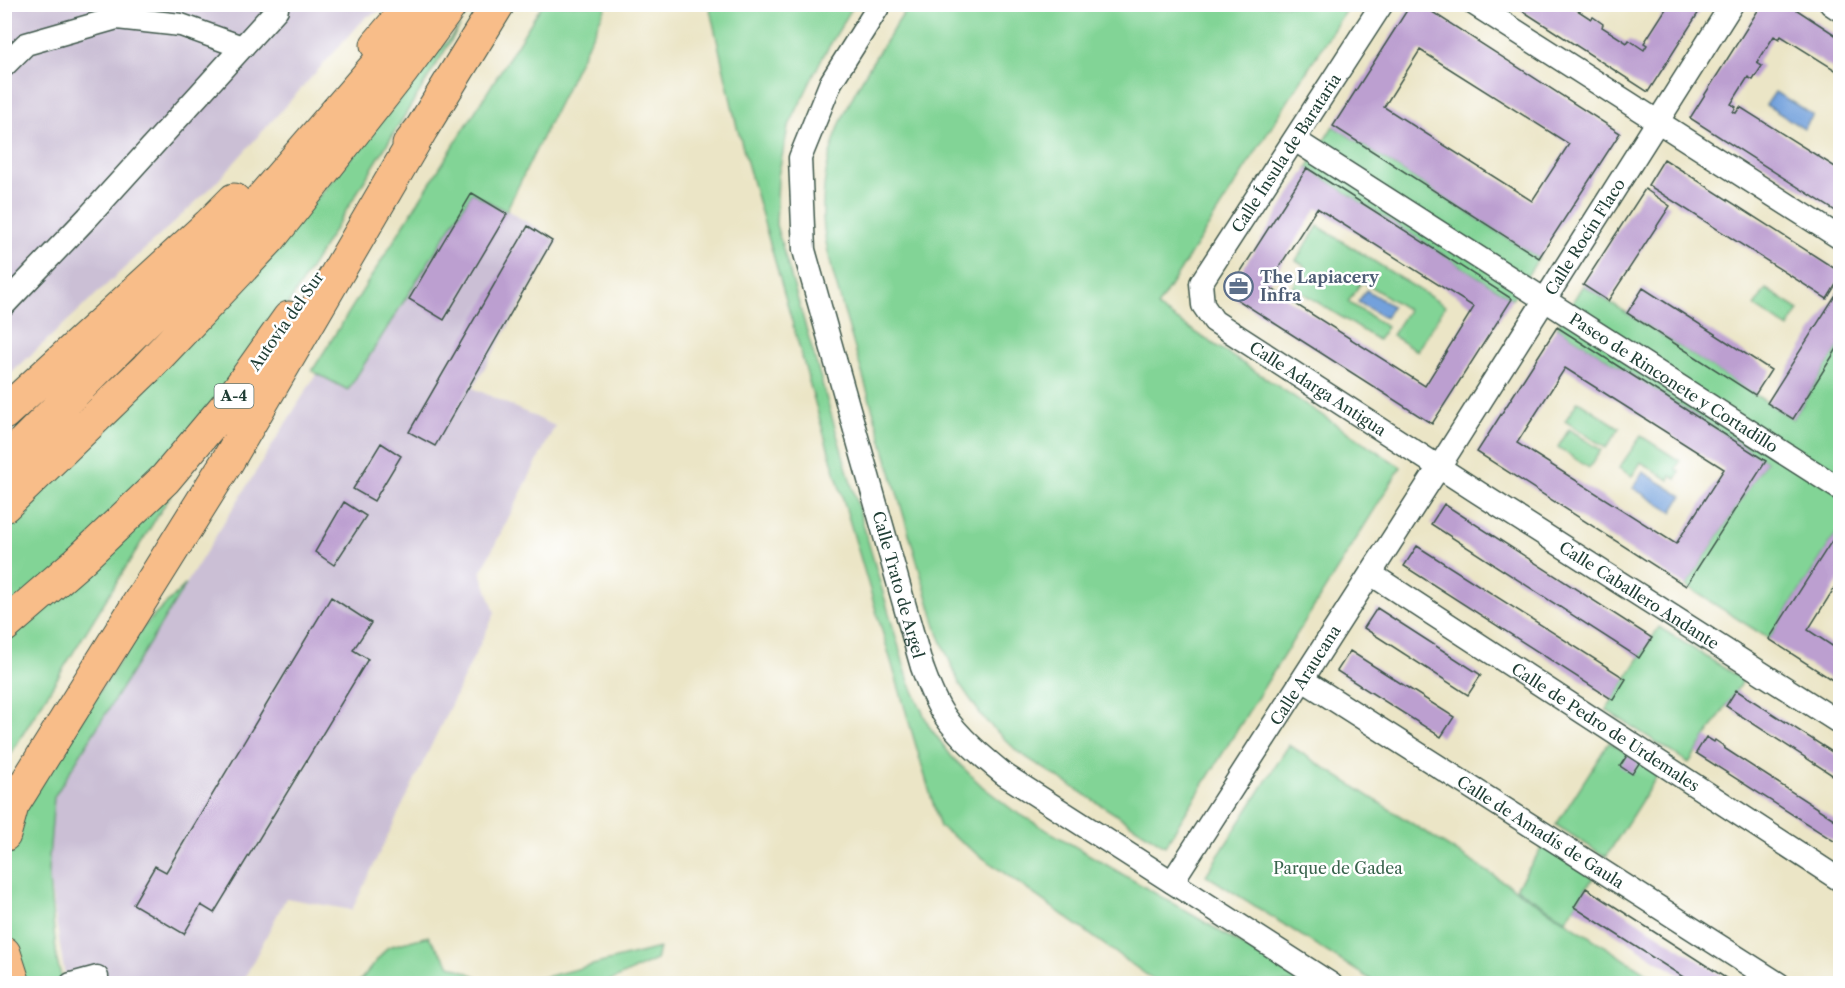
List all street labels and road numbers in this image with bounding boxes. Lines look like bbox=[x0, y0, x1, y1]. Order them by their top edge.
street label: Calle Ínsula de Barataria bbox=[1227, 69, 1345, 236]
street label: Calle Rocín Flaco bbox=[1540, 174, 1629, 299]
street label: Autovía del Sur bbox=[244, 267, 328, 375]
street label: Paseo de Rinconete y Cortadillo bbox=[1566, 309, 1782, 457]
street label: Calle Adarga Antigua bbox=[1246, 337, 1390, 440]
road number: A-4 bbox=[214, 384, 254, 408]
street label: Calle Trato de Argel bbox=[868, 509, 929, 661]
street label: Calle Caballero Andante bbox=[1556, 537, 1723, 653]
street label: Calle Araucana bbox=[1266, 621, 1345, 729]
street label: Calle de Pedro de Urdemales bbox=[1508, 658, 1703, 796]
street label: Calle de Amadís de Gaula bbox=[1453, 771, 1628, 893]

